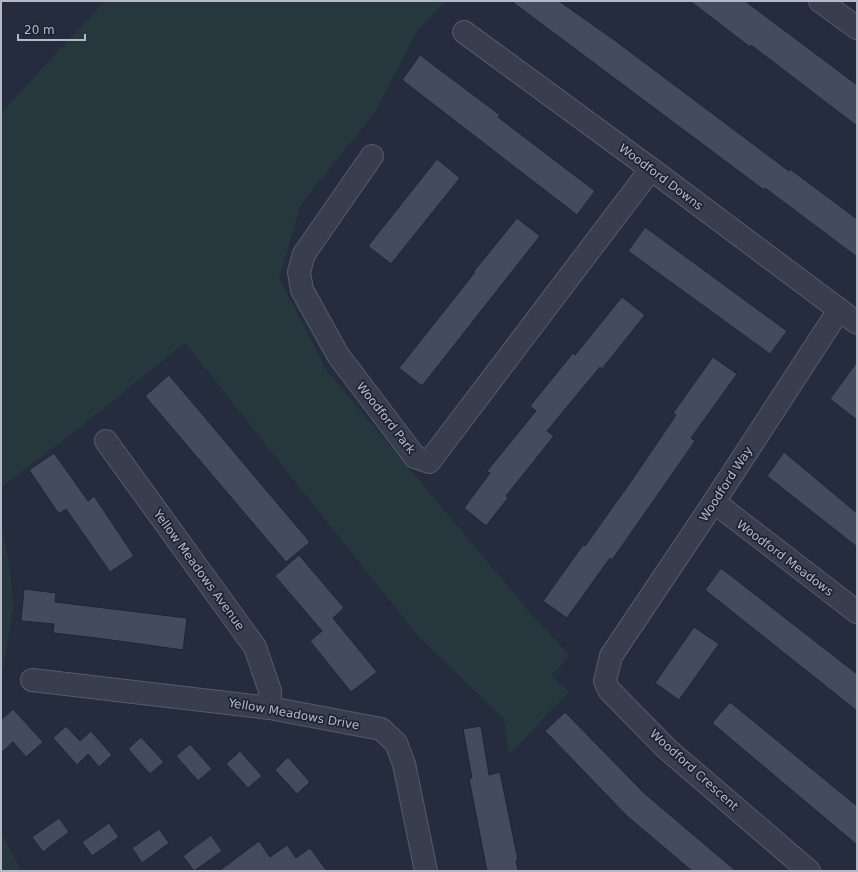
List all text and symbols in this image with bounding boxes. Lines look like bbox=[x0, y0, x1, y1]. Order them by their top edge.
scale bar bbox=[18, 16, 85, 42]
text: 20 m bbox=[24, 23, 55, 37]
street label: Woodford Downs bbox=[616, 141, 706, 213]
street label: Woodford Park bbox=[354, 379, 418, 457]
street label: Woodford Way bbox=[697, 444, 755, 524]
street label: Yellow Meadows Avenue bbox=[150, 506, 247, 633]
street label: Woodford Meadows bbox=[734, 517, 836, 599]
street label: Yellow Meadows Drive bbox=[226, 695, 361, 732]
street label: Woodford Crescent bbox=[647, 727, 741, 814]

